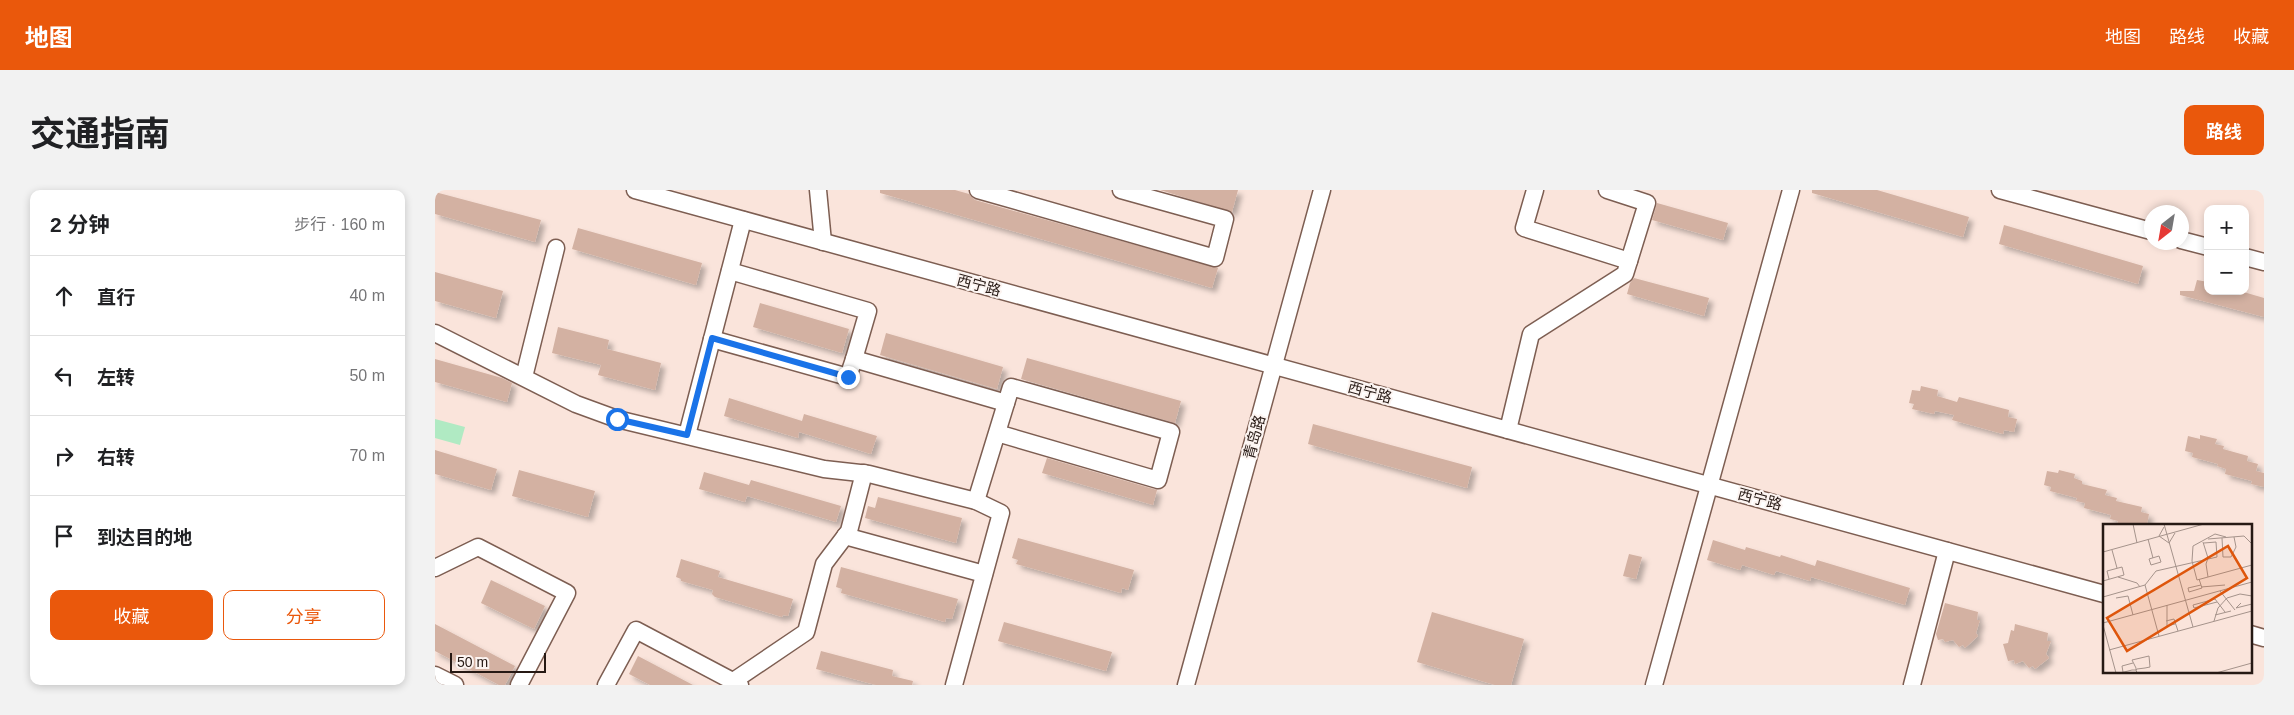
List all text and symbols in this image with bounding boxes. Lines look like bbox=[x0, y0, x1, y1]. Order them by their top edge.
text: 地图 bbox=[25, 24, 73, 51]
text: 地图 bbox=[2105, 27, 2141, 47]
text: 路线 bbox=[2169, 27, 2205, 47]
text: 收藏 bbox=[2233, 27, 2269, 47]
button: 路线 bbox=[2184, 105, 2264, 155]
text: 交通指南 bbox=[30, 114, 170, 153]
north arrow bbox=[2144, 205, 2189, 250]
map controls bbox=[2204, 205, 2249, 295]
button: + bbox=[2204, 205, 2249, 250]
text: 2 分钟 bbox=[50, 213, 110, 236]
text: 步行 · 160 m bbox=[294, 216, 385, 233]
button: − bbox=[2204, 250, 2249, 295]
street label: 西宁路 bbox=[955, 271, 1003, 299]
icon: ahead bbox=[50, 282, 78, 310]
text: 直行 bbox=[97, 287, 135, 308]
text: 40 m bbox=[349, 287, 385, 304]
icon: left bbox=[50, 362, 78, 390]
route end bbox=[837, 366, 860, 389]
text: 左转 bbox=[97, 367, 135, 388]
text: 50 m bbox=[349, 367, 385, 384]
street label: 西宁路 bbox=[1346, 378, 1394, 406]
route start bbox=[606, 408, 629, 431]
street label: 青岛路 bbox=[1240, 413, 1268, 461]
icon: right bbox=[50, 442, 78, 470]
text: 右转 bbox=[97, 447, 135, 468]
text: 70 m bbox=[349, 447, 385, 464]
street label: 西宁路 bbox=[1736, 485, 1784, 513]
icon: arrive bbox=[50, 522, 78, 550]
inset map bbox=[2103, 524, 2251, 672]
text: 到达目的地 bbox=[97, 527, 192, 548]
button: 收藏 bbox=[50, 590, 213, 640]
button: 分享 bbox=[223, 590, 385, 640]
scale bar bbox=[450, 650, 546, 673]
text: 50 m bbox=[457, 654, 488, 670]

